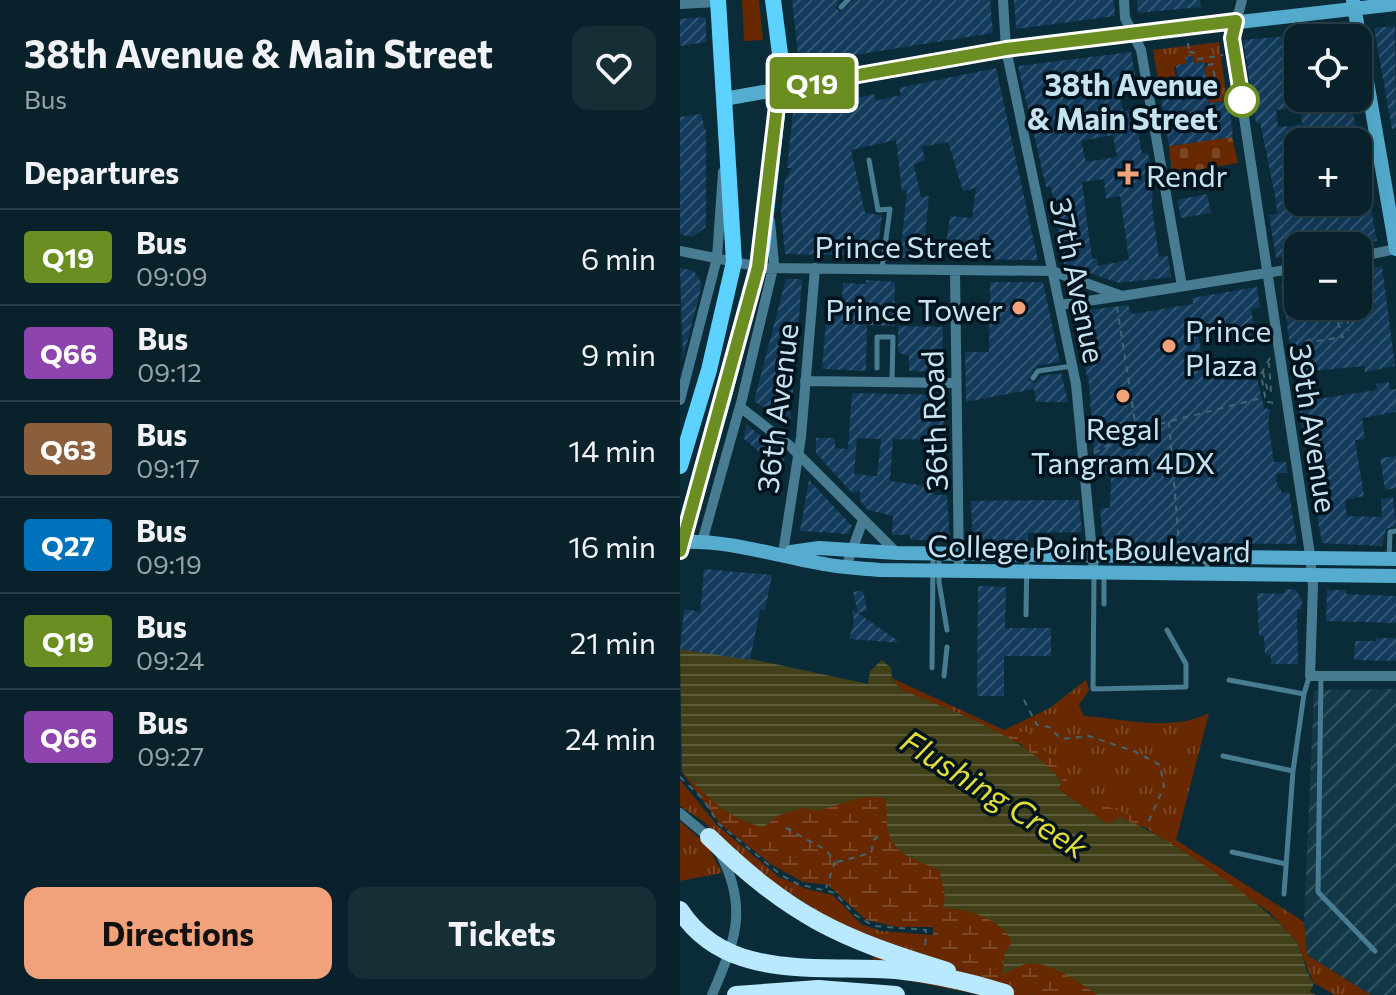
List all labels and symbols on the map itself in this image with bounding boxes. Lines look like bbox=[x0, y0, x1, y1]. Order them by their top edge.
line badge: Q19 bbox=[766, 57, 858, 109]
place label: 38th Avenue & Main Street bbox=[1027, 65, 1218, 136]
marker: 38th Avenue & Main Street bbox=[1225, 83, 1259, 117]
place label: Rendr bbox=[1146, 156, 1227, 193]
marker: Rendr bbox=[1117, 163, 1139, 185]
street label: 37th Avenue bbox=[1043, 194, 1115, 366]
street label: Prince Street bbox=[815, 227, 991, 264]
place label: Prince Tower bbox=[825, 290, 1003, 327]
marker: Prince Tower bbox=[1010, 299, 1028, 317]
place label: Prince Plaza bbox=[1185, 311, 1271, 382]
street label: 36th Avenue bbox=[747, 321, 805, 495]
marker: Prince Plaza bbox=[1160, 337, 1178, 355]
street label: 39th Avenue bbox=[1283, 341, 1347, 515]
street label: 36th Road bbox=[912, 350, 954, 492]
marker: Regal Tangram 4DX bbox=[1114, 387, 1132, 405]
place label: Regal Tangram 4DX bbox=[1031, 409, 1215, 480]
street label: College Point Boulevard bbox=[927, 526, 1251, 568]
water label: Flushing Creek bbox=[894, 720, 1096, 867]

